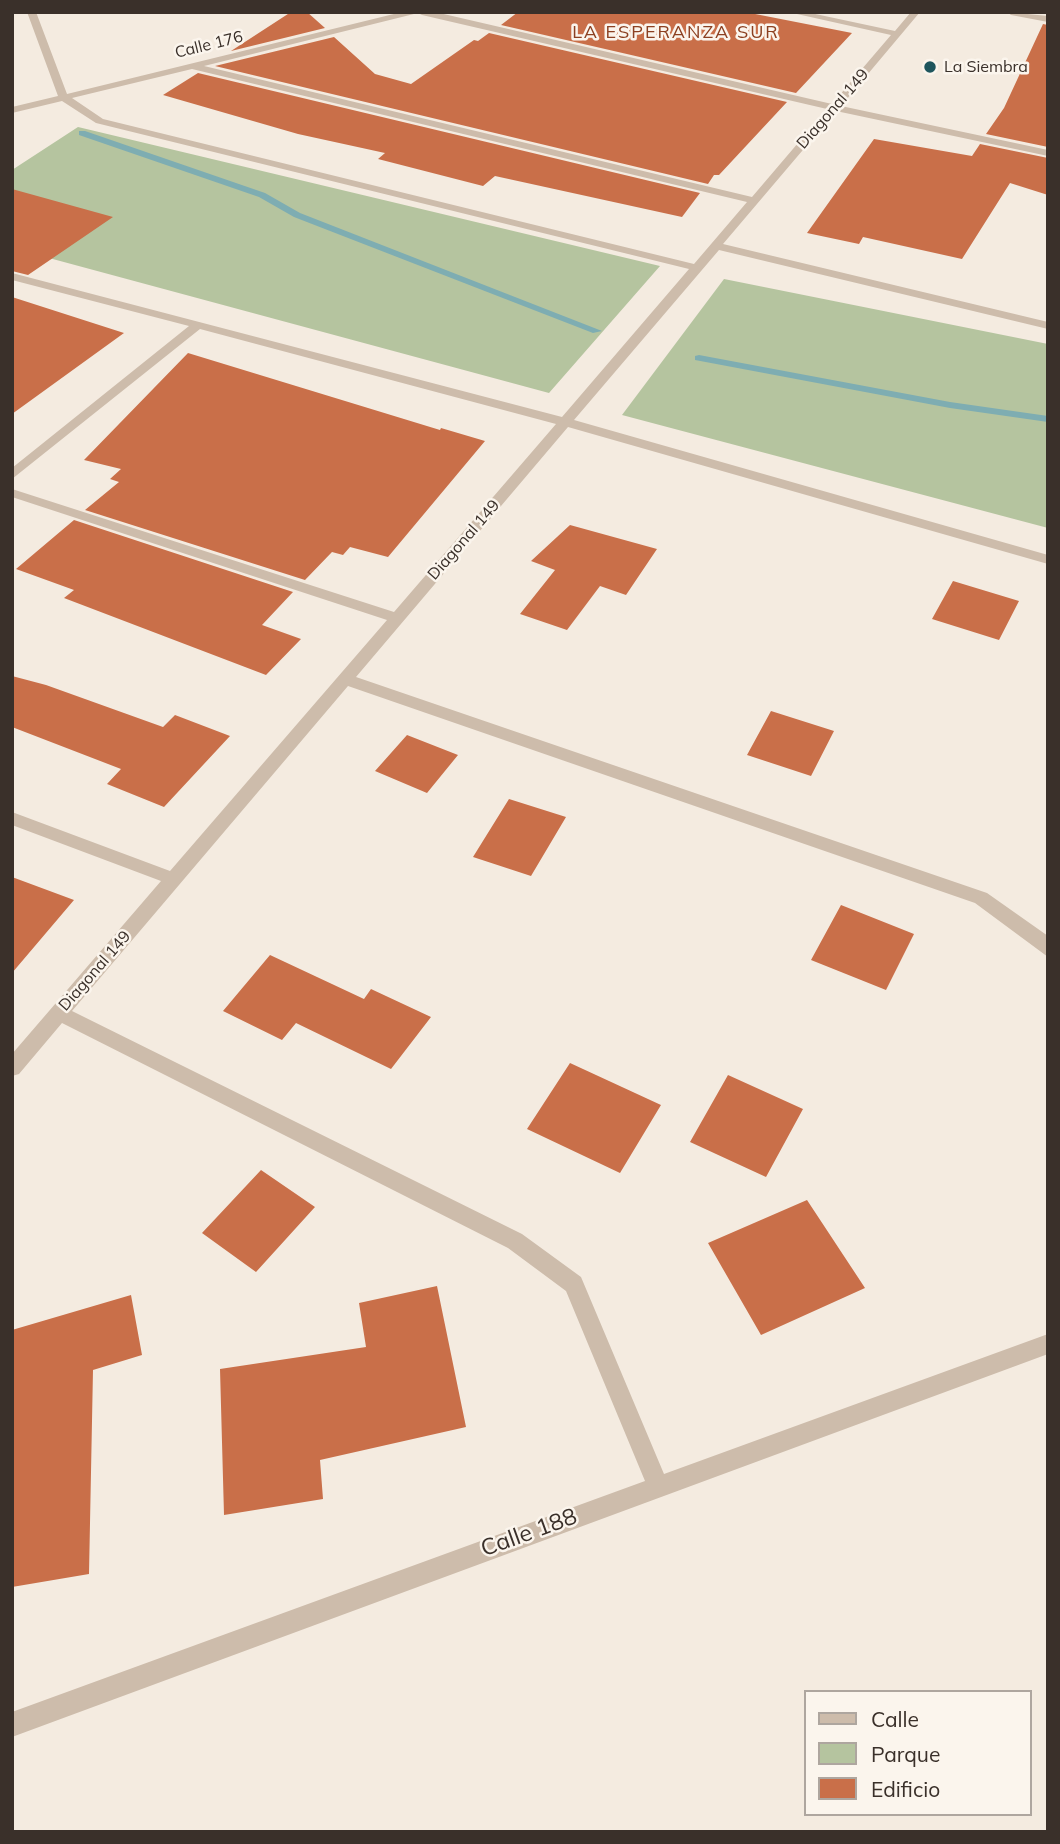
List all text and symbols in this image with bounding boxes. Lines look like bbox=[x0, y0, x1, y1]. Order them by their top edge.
district label: LA ESPERANZA SUR bbox=[574, 22, 778, 44]
street label: Calle 176 bbox=[173, 27, 245, 63]
place label: La Siembra bbox=[944, 57, 1028, 77]
marker: La Siembra bbox=[922, 59, 938, 75]
street label: Diagonal 149 bbox=[793, 65, 873, 153]
street label: Diagonal 149 bbox=[424, 496, 504, 584]
street label: Diagonal 149 bbox=[55, 927, 135, 1015]
street label: Calle 188 bbox=[477, 1503, 581, 1563]
legend bbox=[804, 1690, 1032, 1816]
text: Calle bbox=[871, 1706, 919, 1732]
text: Parque bbox=[871, 1741, 940, 1767]
text: Edificio bbox=[871, 1776, 940, 1802]

